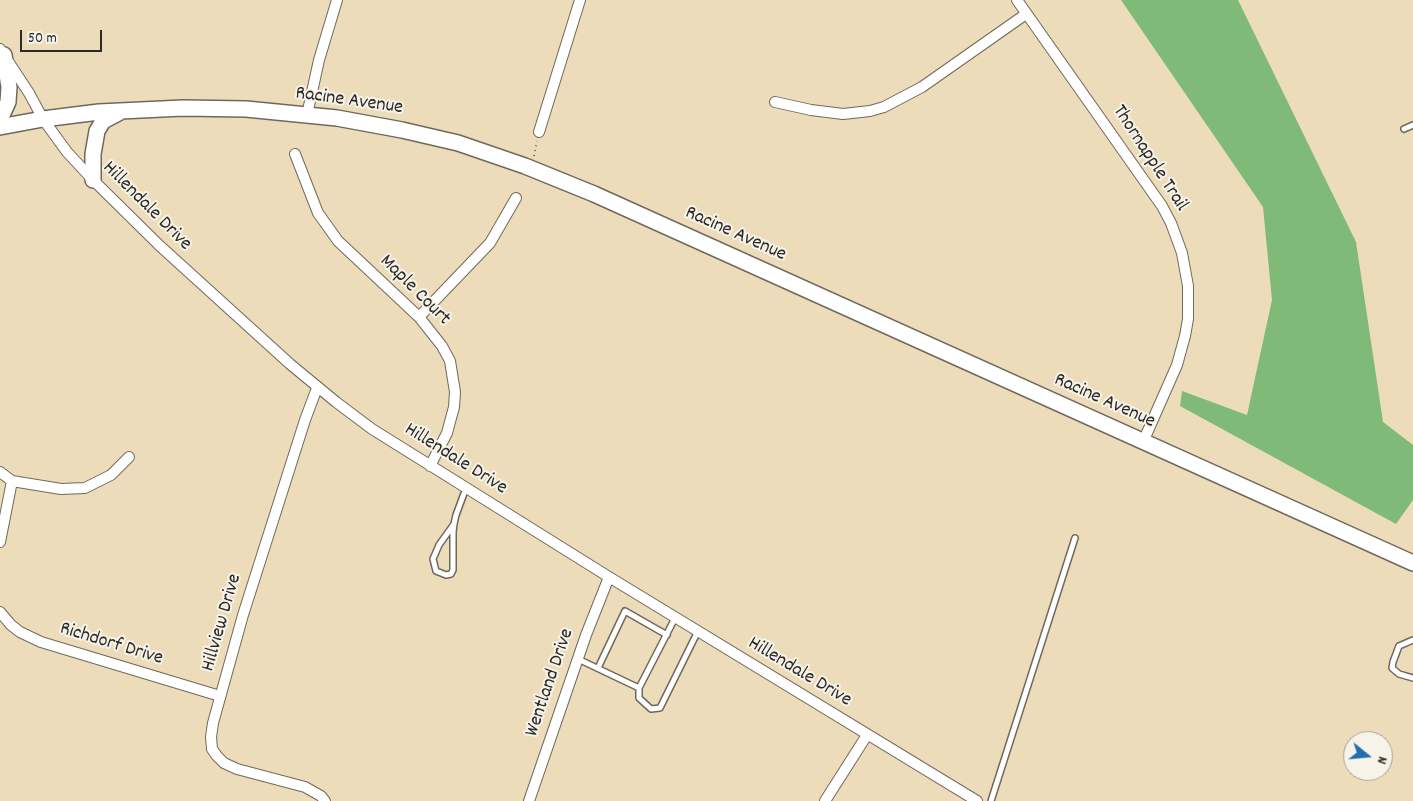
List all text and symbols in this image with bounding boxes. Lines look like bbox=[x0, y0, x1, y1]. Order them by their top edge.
scale bar bbox=[22, 20, 105, 52]
text: 50 m bbox=[28, 28, 57, 50]
street label: Racine Avenue bbox=[294, 83, 404, 121]
street label: Thornapple Trail bbox=[1106, 101, 1192, 217]
street label: Hillendale Drive bbox=[96, 157, 196, 257]
street label: Racine Avenue bbox=[681, 202, 789, 268]
street label: Maple Court bbox=[373, 250, 455, 332]
street label: Racine Avenue bbox=[1050, 369, 1158, 435]
street label: Hillendale Drive bbox=[399, 419, 511, 501]
street label: Hillview Drive bbox=[198, 572, 248, 674]
street label: Richdorf Drive bbox=[57, 618, 165, 672]
street label: Wentland Drive bbox=[521, 626, 581, 740]
street label: Hillendale Drive bbox=[743, 633, 855, 713]
north arrow bbox=[1343, 731, 1393, 781]
text: N bbox=[1371, 754, 1392, 766]

